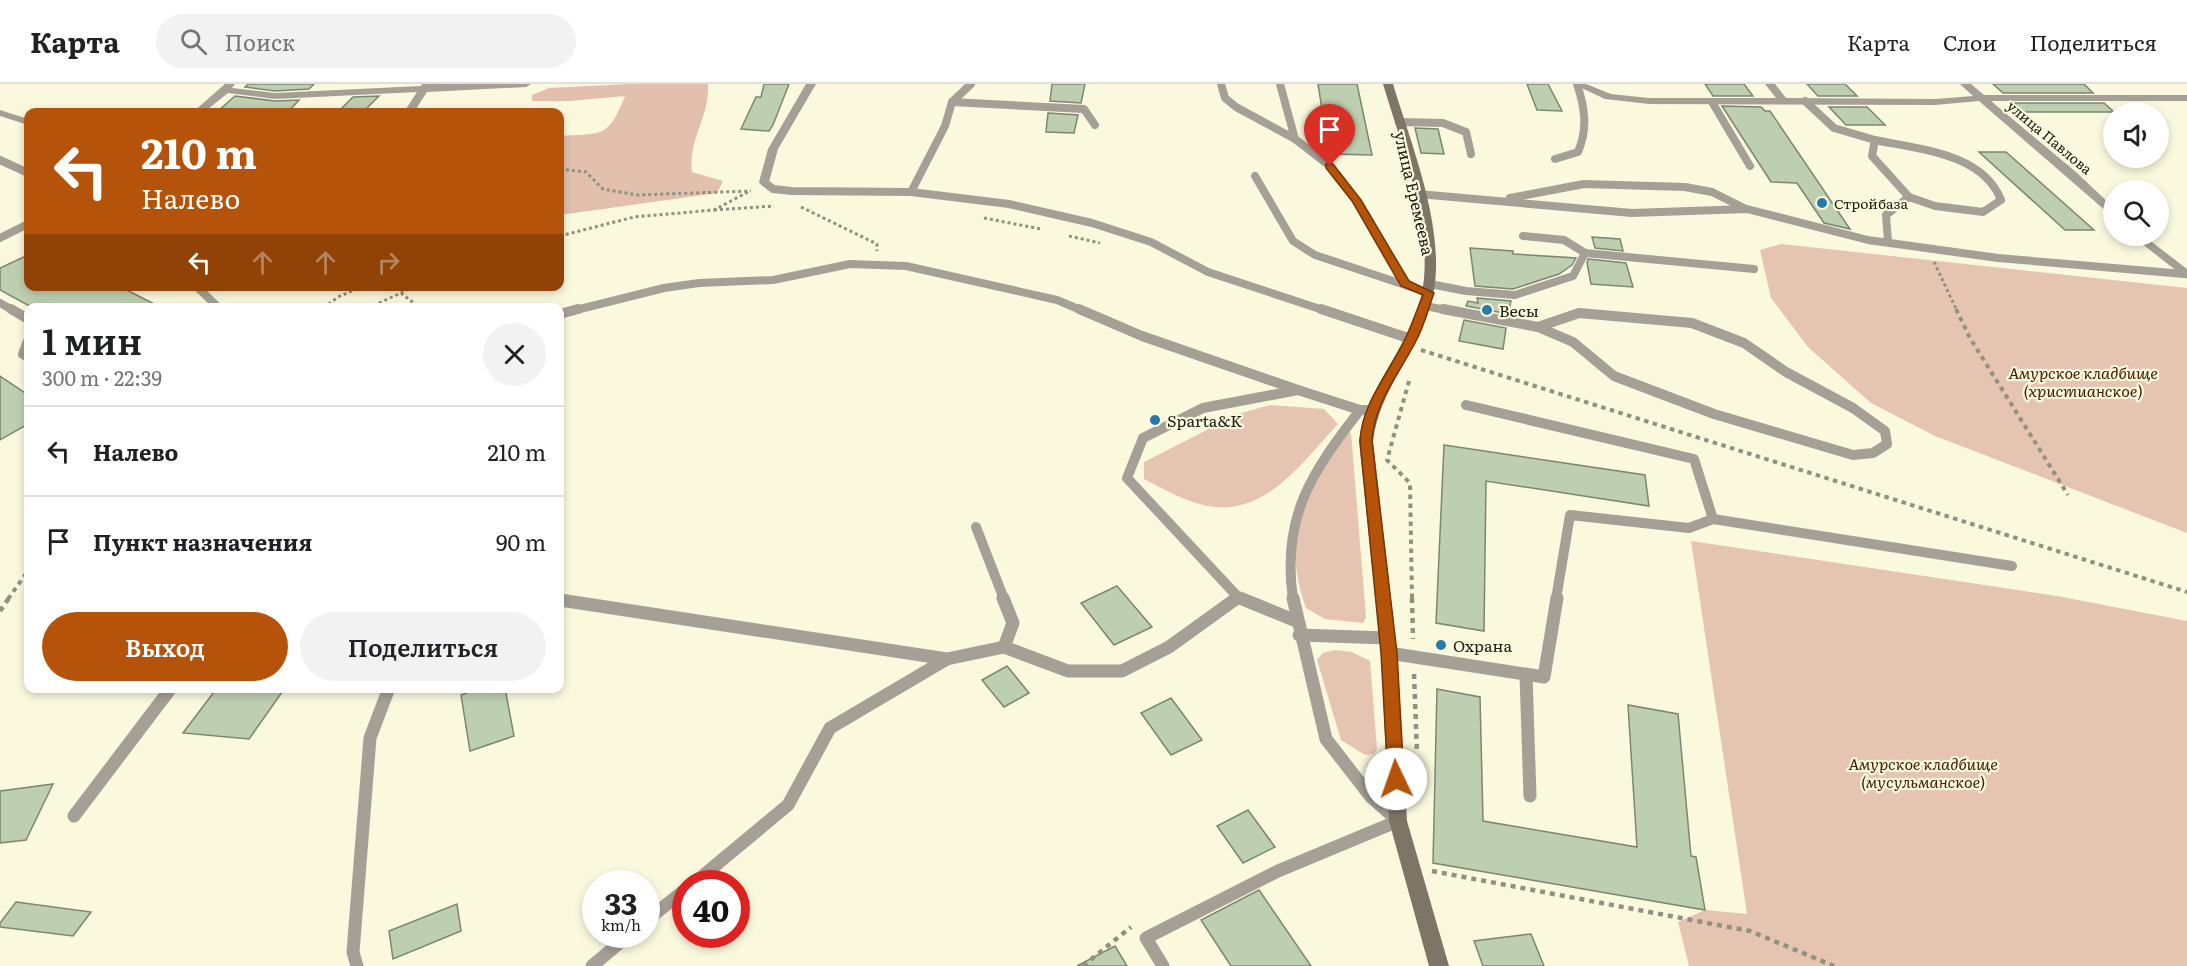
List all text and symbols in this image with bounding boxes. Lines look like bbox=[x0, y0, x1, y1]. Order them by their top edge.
search box bbox=[156, 14, 576, 68]
text: Карта bbox=[30, 20, 120, 62]
icon: search bbox=[177, 25, 210, 58]
text: Поиск bbox=[225, 25, 295, 58]
text: Карта bbox=[1847, 26, 1910, 57]
text: Слои bbox=[1943, 26, 1997, 57]
text: Поделиться bbox=[2030, 26, 2157, 57]
street label: улица Павлова bbox=[2003, 96, 2097, 179]
map controls bbox=[2103, 102, 2169, 246]
button: sound bbox=[2103, 102, 2169, 168]
pin bbox=[1304, 104, 1355, 166]
icon: arrive bbox=[1313, 113, 1346, 146]
text: 210 m bbox=[141, 120, 257, 182]
street label: улица Еремеева bbox=[1389, 128, 1441, 258]
icon: left bbox=[42, 132, 120, 210]
text: Налево bbox=[141, 177, 240, 217]
button: search bbox=[2103, 180, 2169, 246]
place label: Стройбаза bbox=[1834, 193, 1909, 213]
marker: Стройбаза bbox=[1815, 196, 1829, 210]
icon: left bbox=[183, 246, 216, 279]
icon: ahead bbox=[246, 246, 279, 279]
icon: ahead bbox=[309, 246, 342, 279]
icon: right bbox=[372, 246, 405, 279]
place label: Весы bbox=[1499, 298, 1539, 322]
marker: Весы bbox=[1480, 303, 1494, 317]
text: 1 мин bbox=[42, 313, 142, 366]
button: close bbox=[483, 323, 546, 386]
park label: Амурское кладбище (христианское) bbox=[2008, 360, 2158, 402]
text: 300 m · 22:39 bbox=[42, 362, 162, 392]
place label: Sparta&K bbox=[1167, 408, 1242, 432]
marker: Sparta&K bbox=[1148, 413, 1162, 427]
icon: left bbox=[42, 435, 75, 468]
text: Налево bbox=[93, 435, 178, 468]
text: 210 m bbox=[487, 435, 546, 468]
icon: arrive bbox=[42, 525, 75, 558]
text: Пункт назначения bbox=[93, 525, 312, 558]
text: 90 m bbox=[496, 525, 546, 558]
button: Выход bbox=[42, 612, 288, 681]
button: Поделиться bbox=[300, 612, 546, 681]
place label: Охрана bbox=[1453, 633, 1512, 657]
marker: Охрана bbox=[1434, 638, 1448, 652]
position arrow bbox=[1364, 747, 1428, 811]
park label: Амурское кладбище (мусульманское) bbox=[1848, 751, 1998, 793]
speed limit sign: 40 bbox=[672, 870, 750, 948]
text: 33 bbox=[605, 880, 637, 924]
text: km/h bbox=[601, 913, 641, 936]

